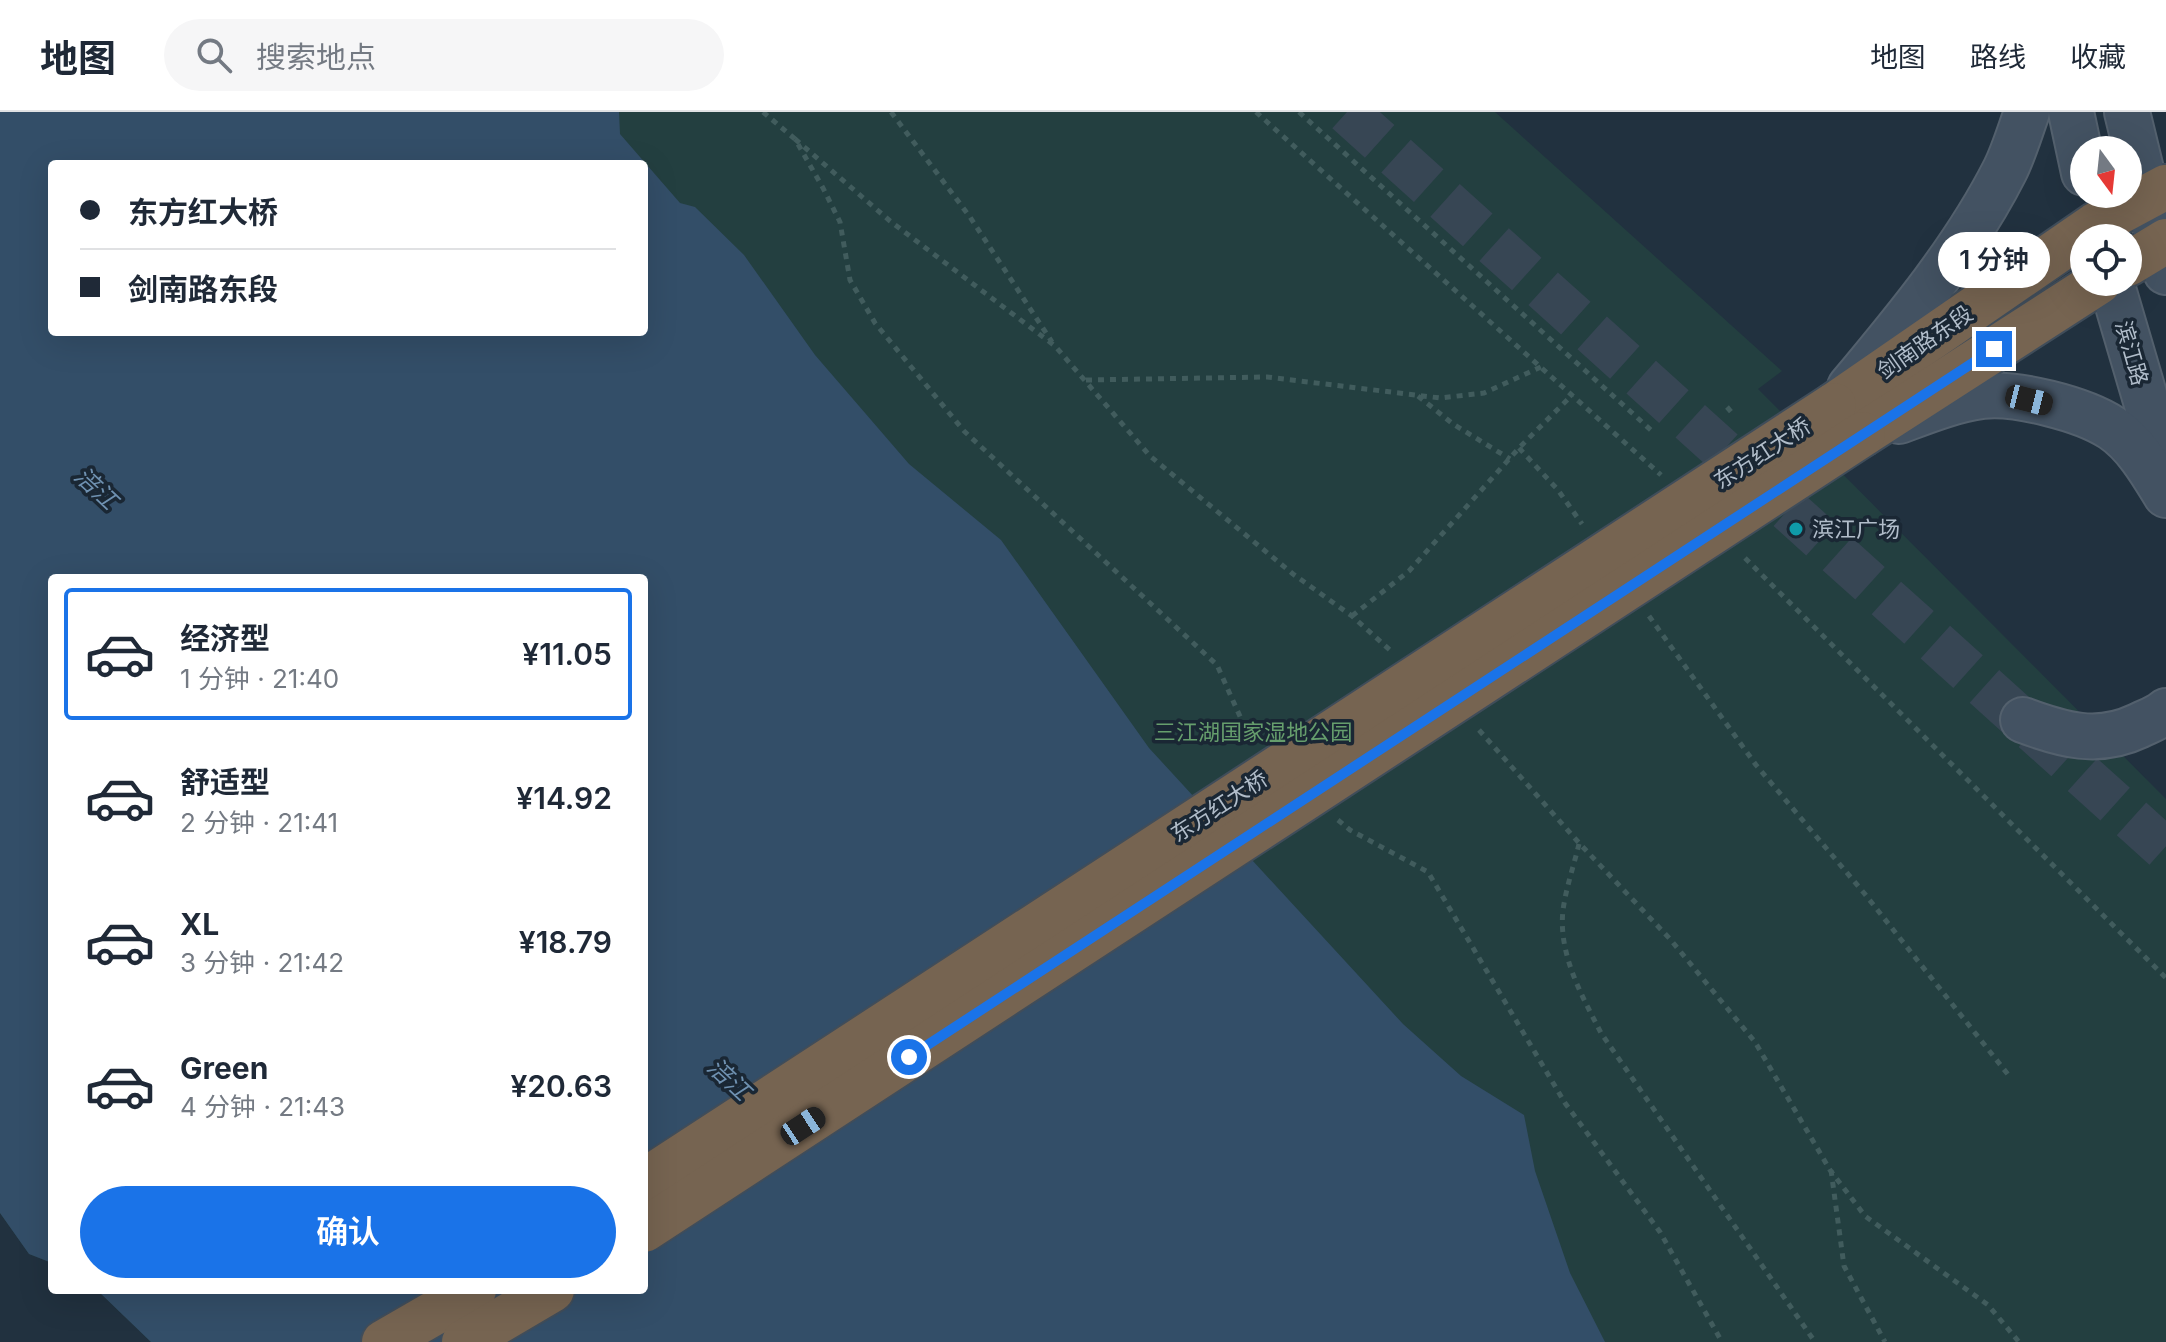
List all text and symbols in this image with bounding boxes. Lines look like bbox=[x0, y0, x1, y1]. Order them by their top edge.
search box bbox=[164, 19, 724, 91]
icon: search bbox=[192, 33, 236, 77]
text: 地图 bbox=[40, 35, 116, 81]
text: 搜索地点 bbox=[256, 39, 376, 75]
text: 地图 bbox=[1870, 40, 1926, 74]
text: 路线 bbox=[1970, 40, 2026, 74]
text: 收藏 bbox=[2070, 40, 2126, 74]
north arrow bbox=[2070, 136, 2142, 208]
map controls bbox=[2070, 136, 2142, 296]
text: 东方红大桥 bbox=[128, 194, 278, 230]
button: locate bbox=[2070, 224, 2142, 296]
callout: 1 分钟 bbox=[1938, 233, 2050, 289]
text: 1 分钟 bbox=[1959, 244, 2029, 275]
text: 剑南路东段 bbox=[128, 271, 278, 307]
street label: 剑南路东段 bbox=[1872, 300, 1978, 384]
street label: 滨江路 bbox=[2110, 318, 2154, 388]
route end bbox=[1976, 331, 2012, 367]
car bbox=[2003, 383, 2055, 417]
street label: 东方红大桥 bbox=[1709, 412, 1815, 494]
water label: 涪江 bbox=[69, 461, 126, 517]
place label: 滨江广场 bbox=[1812, 516, 1900, 542]
marker: 滨江广场 bbox=[1787, 520, 1805, 538]
icon: car bbox=[84, 618, 156, 690]
text: 经济型 bbox=[180, 620, 270, 656]
text: ¥11.05 bbox=[522, 636, 612, 672]
text: 1 分钟 · 21:40 bbox=[180, 663, 339, 694]
park label: 三江湖国家湿地公园 bbox=[1154, 719, 1352, 745]
icon: car bbox=[84, 762, 156, 834]
text: 舒适型 bbox=[180, 764, 270, 800]
street label: 东方红大桥 bbox=[1166, 765, 1272, 847]
text: ¥14.92 bbox=[516, 780, 612, 816]
text: 2 分钟 · 21:41 bbox=[180, 807, 338, 838]
icon: car bbox=[84, 906, 156, 978]
text: XL bbox=[180, 906, 219, 942]
text: ¥18.79 bbox=[519, 924, 612, 960]
text: 3 分钟 · 21:42 bbox=[180, 947, 344, 978]
route start bbox=[891, 1039, 927, 1075]
icon: car bbox=[84, 1050, 156, 1122]
text: Green bbox=[180, 1050, 268, 1086]
water label: 涪江 bbox=[702, 1052, 759, 1108]
text: ¥20.63 bbox=[510, 1068, 612, 1104]
text: 4 分钟 · 21:43 bbox=[180, 1091, 345, 1122]
car bbox=[776, 1103, 830, 1149]
button: 确认 bbox=[80, 1186, 616, 1278]

